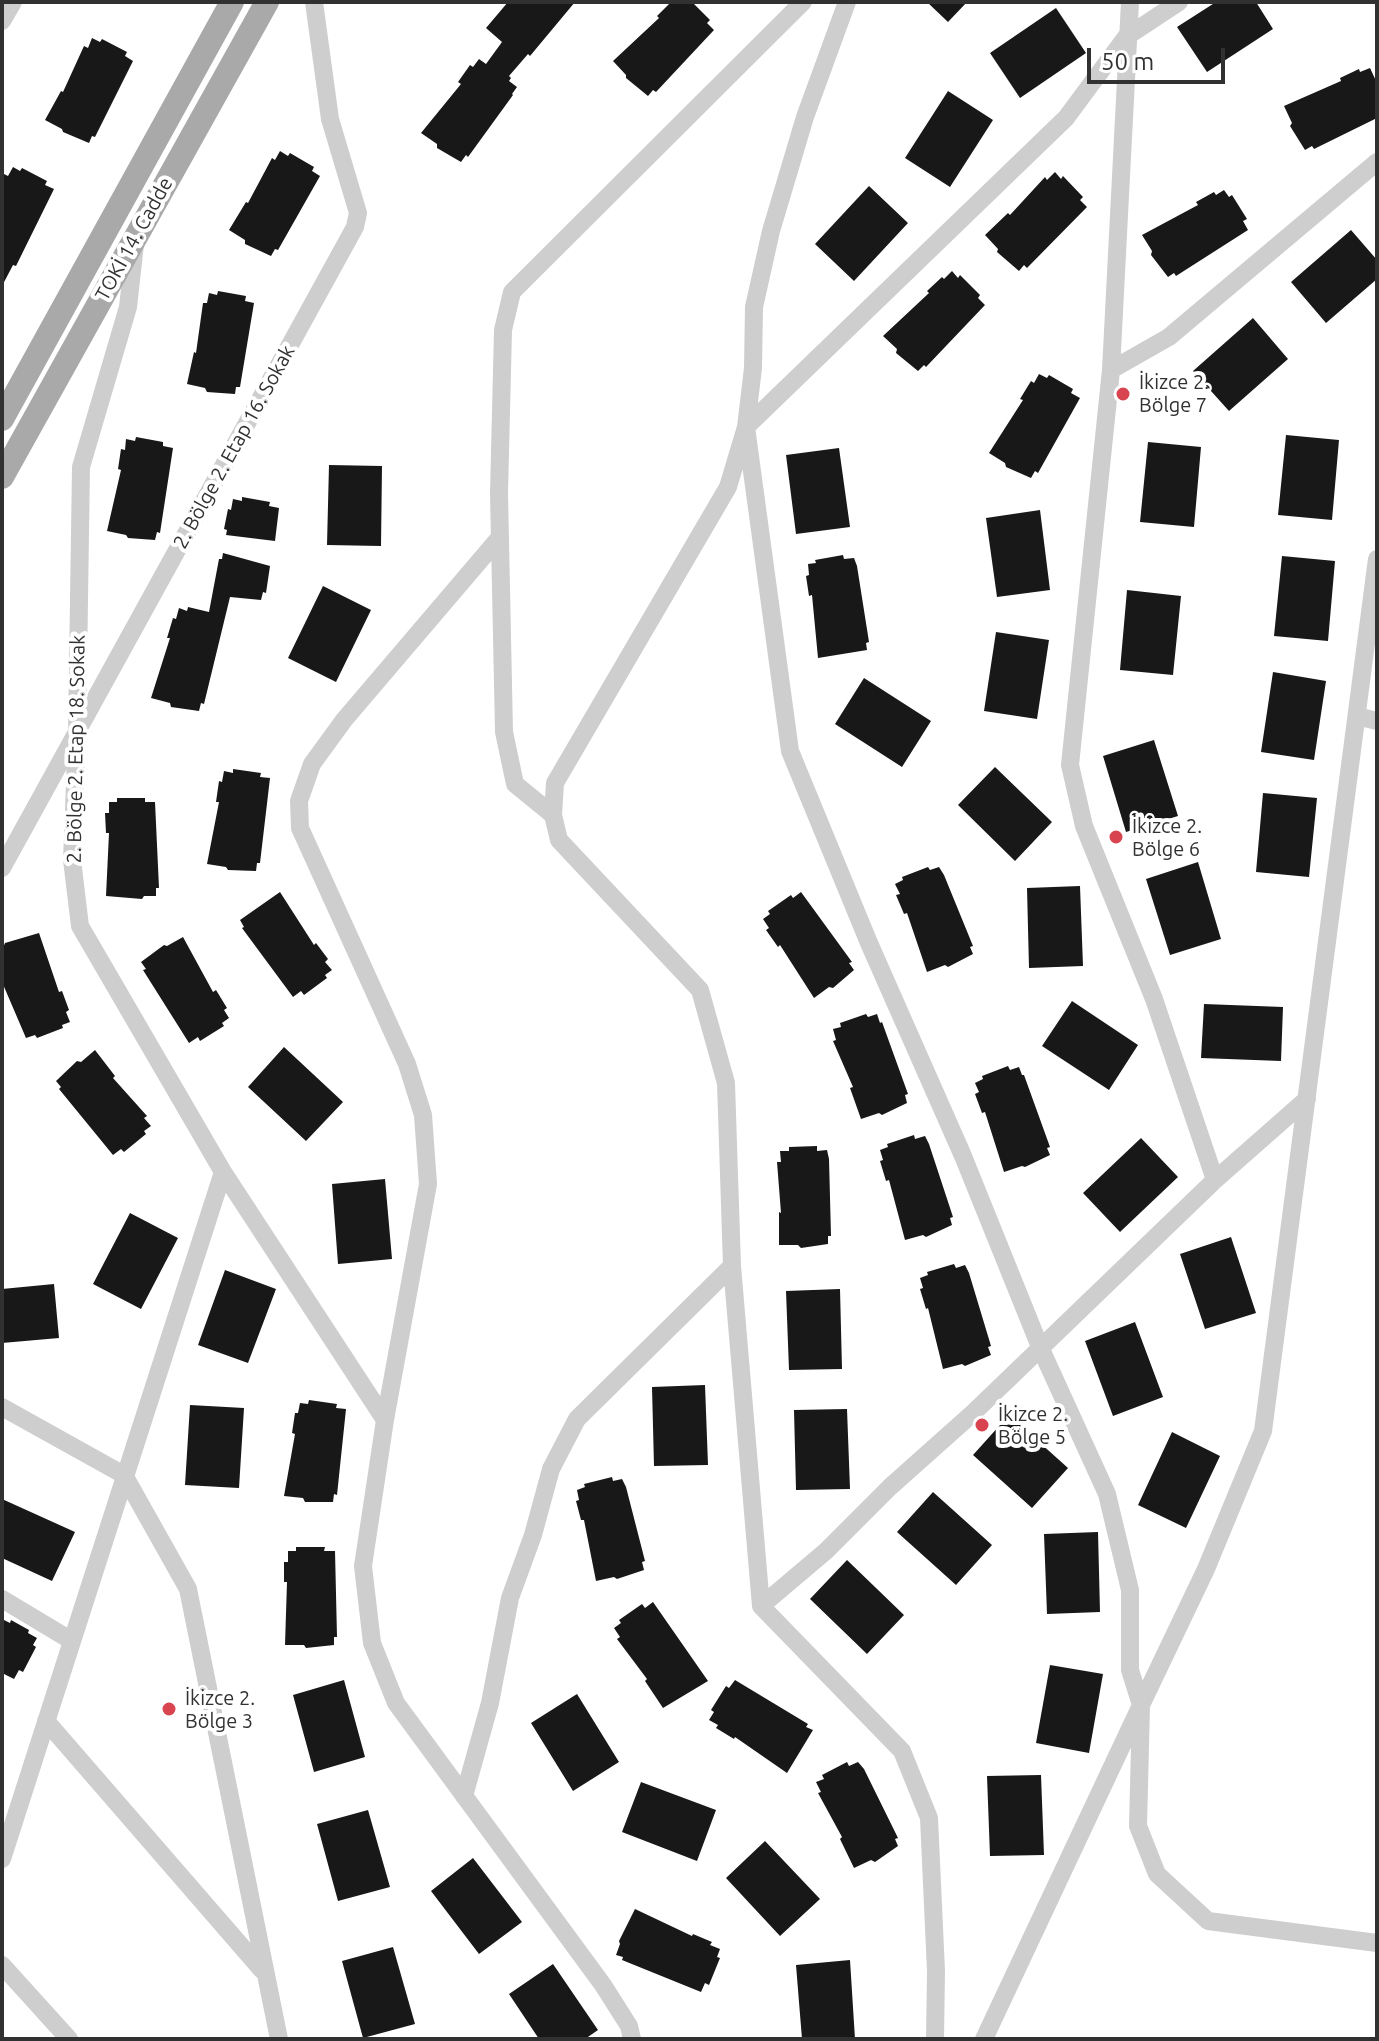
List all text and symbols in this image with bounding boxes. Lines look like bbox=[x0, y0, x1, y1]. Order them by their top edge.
scale bar bbox=[1091, 32, 1229, 82]
text: 50 m bbox=[1101, 48, 1154, 75]
street label: TOKİ 14. Cadde bbox=[90, 173, 178, 305]
street label: 2. Bölge 2. Etap 16. Sokak bbox=[168, 341, 300, 553]
place label: İkizce 2. Bölge 7 bbox=[1139, 370, 1209, 417]
marker: İkizce 2. Bölge 7 bbox=[1114, 385, 1132, 403]
street label: 2. Bölge 2. Etap 18. Sokak bbox=[62, 634, 90, 864]
place label: İkizce 2. Bölge 6 bbox=[1132, 814, 1202, 861]
marker: İkizce 2. Bölge 6 bbox=[1107, 828, 1125, 846]
place label: İkizce 2. Bölge 5 bbox=[998, 1402, 1068, 1449]
marker: İkizce 2. Bölge 5 bbox=[973, 1416, 991, 1434]
place label: İkizce 2. Bölge 3 bbox=[185, 1686, 255, 1733]
marker: İkizce 2. Bölge 3 bbox=[160, 1700, 178, 1718]

